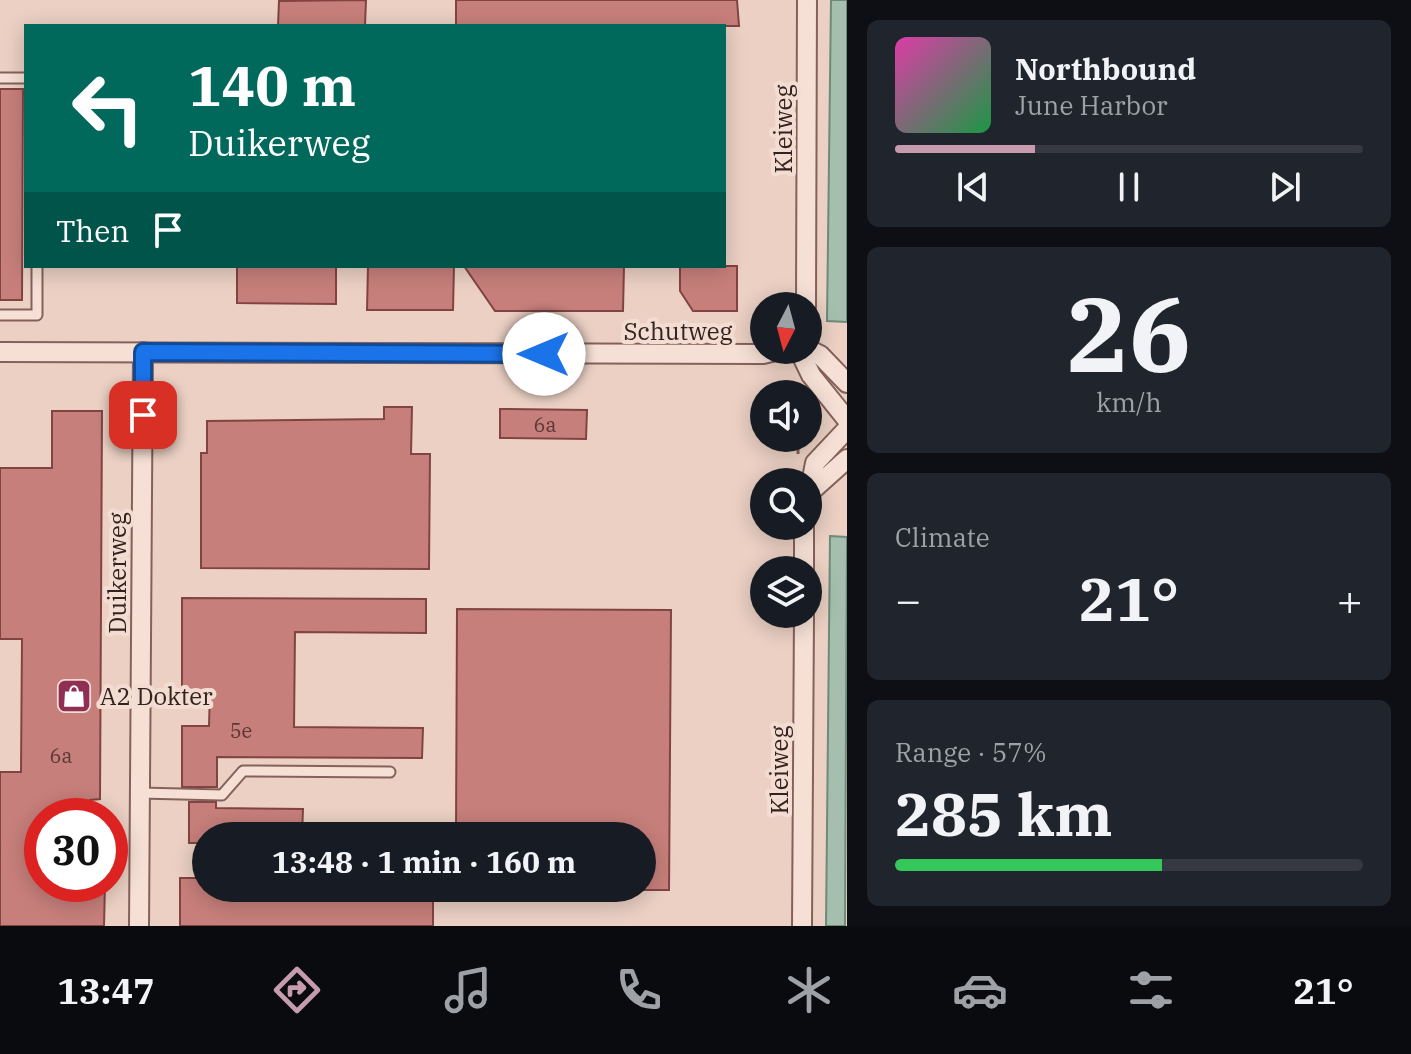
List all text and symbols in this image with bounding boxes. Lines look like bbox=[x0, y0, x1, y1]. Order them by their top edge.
text: 140 m bbox=[188, 49, 356, 121]
text: Northbound bbox=[1015, 49, 1196, 88]
icon: left bbox=[56, 56, 160, 160]
street label: Kleiweg bbox=[767, 85, 799, 174]
text: June Harbor bbox=[1015, 88, 1168, 122]
text: Duikerweg bbox=[188, 119, 370, 166]
icon: previous bbox=[951, 165, 995, 209]
icon: pause bbox=[1107, 165, 1151, 209]
icon: next bbox=[1263, 165, 1307, 209]
icon: arrive bbox=[146, 208, 190, 252]
text: Then bbox=[56, 211, 130, 250]
text: 26 bbox=[1067, 265, 1191, 401]
north arrow bbox=[750, 292, 822, 364]
map controls bbox=[750, 292, 822, 628]
position arrow bbox=[502, 312, 586, 396]
street label: Schutweg bbox=[623, 315, 733, 347]
button: sound bbox=[750, 380, 822, 452]
pin bbox=[109, 381, 177, 449]
text: km/h bbox=[1096, 385, 1162, 419]
icon: arrive bbox=[121, 393, 165, 437]
house number: 6a bbox=[534, 411, 557, 438]
button: search bbox=[750, 468, 822, 540]
street label: Duikerweg bbox=[101, 512, 133, 634]
text: Climate bbox=[895, 520, 990, 554]
button: layers bbox=[750, 556, 822, 628]
text: 21° bbox=[1079, 559, 1179, 638]
text: − bbox=[895, 571, 921, 628]
text: + bbox=[1337, 571, 1363, 628]
shop icon: A2 Dokter bbox=[55, 677, 93, 715]
place label: A2 Dokter bbox=[100, 680, 213, 712]
house number: 5e bbox=[230, 717, 252, 744]
street label: Kleiweg bbox=[763, 726, 795, 815]
text: Range · 57% bbox=[895, 735, 1047, 769]
house number: 6a bbox=[50, 742, 73, 769]
text: 285 km bbox=[895, 774, 1113, 853]
speed limit sign: 30 bbox=[24, 798, 128, 902]
text: 13:48 · 1 min · 160 m bbox=[272, 842, 576, 881]
icon: directions bbox=[269, 962, 325, 1018]
icon: music bbox=[440, 962, 496, 1018]
icon: phone bbox=[611, 962, 667, 1018]
icon: climate bbox=[781, 962, 837, 1018]
icon: car bbox=[952, 962, 1008, 1018]
icon: filters bbox=[1123, 962, 1179, 1018]
text: 13:47 bbox=[57, 967, 155, 1014]
text: 21° bbox=[1293, 967, 1354, 1014]

